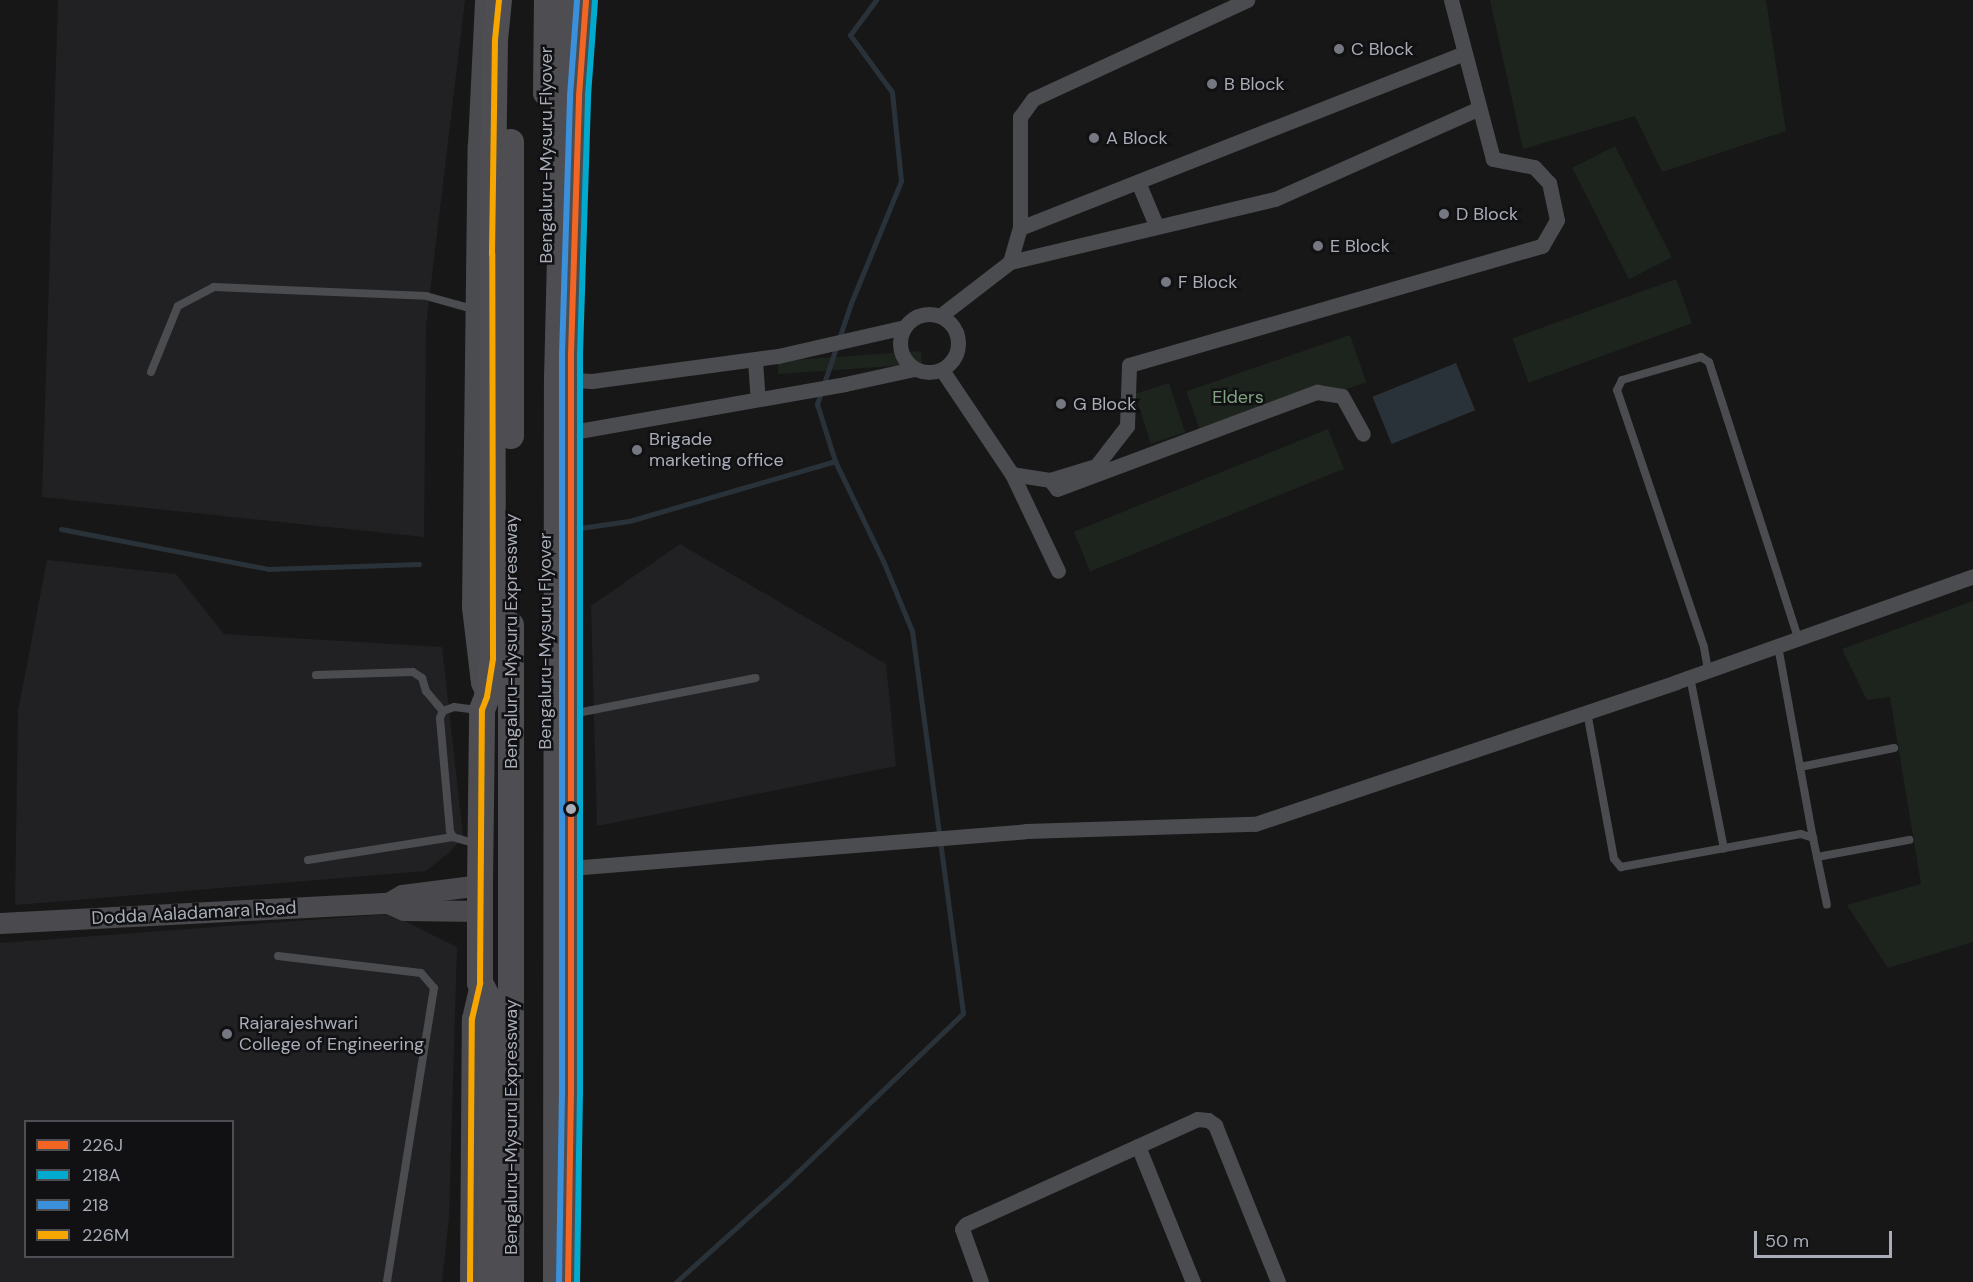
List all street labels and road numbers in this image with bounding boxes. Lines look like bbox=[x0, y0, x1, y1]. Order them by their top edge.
street label: Bengaluru-Mysuru Flyover bbox=[535, 47, 557, 263]
street label: Bengaluru-Mysuru Expressway bbox=[500, 513, 522, 769]
street label: Bengaluru-Mysuru Flyover bbox=[534, 533, 556, 749]
street label: Dodda Aaladamara Road bbox=[91, 897, 297, 929]
street label: Bengaluru-Mysuru Expressway bbox=[500, 999, 522, 1255]

